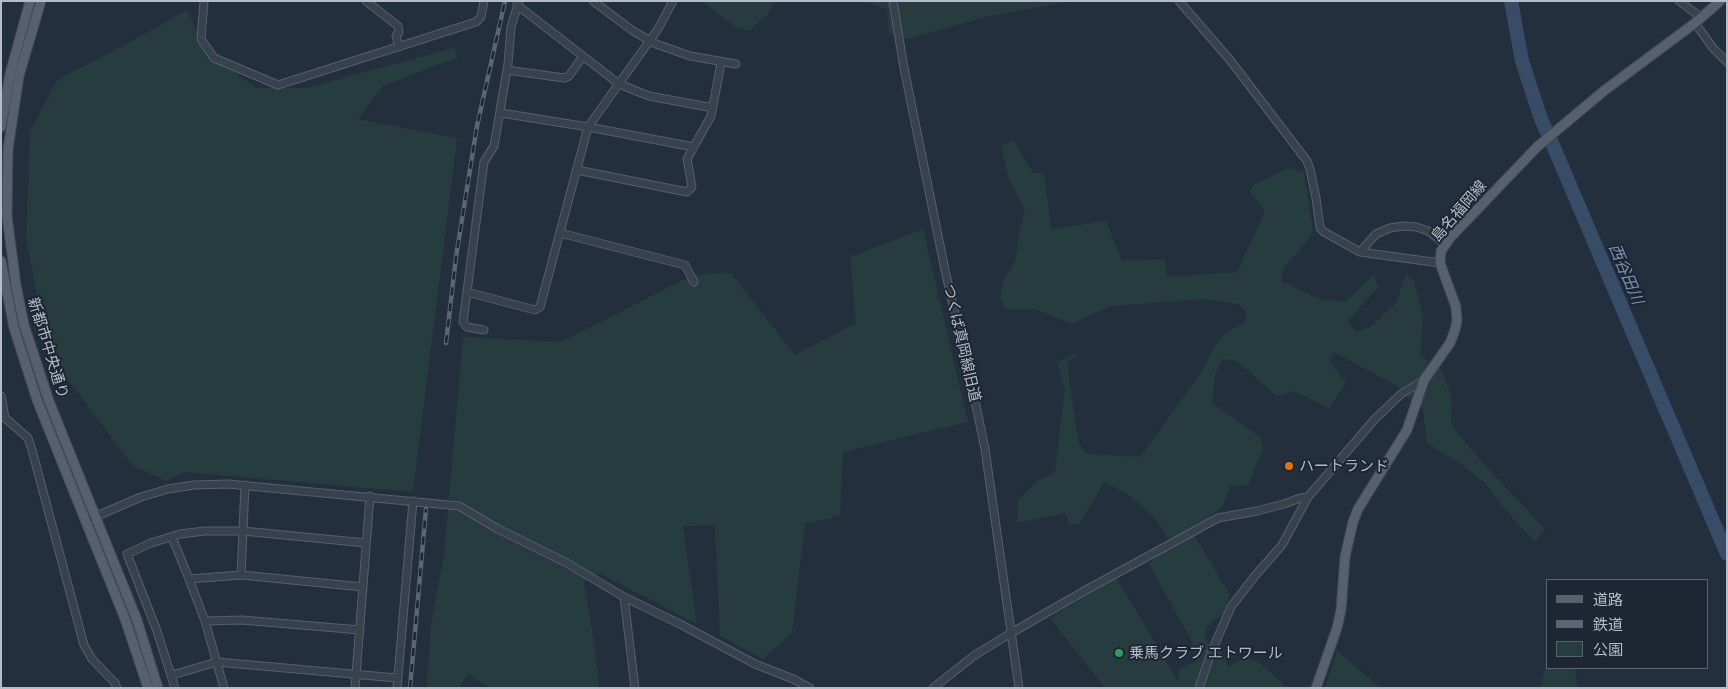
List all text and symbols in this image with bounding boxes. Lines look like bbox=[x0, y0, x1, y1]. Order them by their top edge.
street label: 島名福岡線 bbox=[1428, 177, 1490, 245]
water label: 西谷田川 bbox=[1605, 241, 1647, 307]
street label: つくば真岡線旧道 bbox=[940, 283, 984, 403]
street label: 新都市中央通り bbox=[24, 295, 72, 401]
place label: ハートランド bbox=[1299, 457, 1389, 475]
marker: ハートランド bbox=[1283, 460, 1295, 472]
legend bbox=[1546, 579, 1708, 669]
text: 道路 bbox=[1593, 590, 1623, 608]
text: 鉄道 bbox=[1593, 615, 1623, 633]
text: 公園 bbox=[1593, 640, 1623, 658]
place label: 乗馬クラブ エトワール bbox=[1129, 644, 1283, 662]
marker: 乗馬クラブ エトワール bbox=[1113, 647, 1125, 659]

